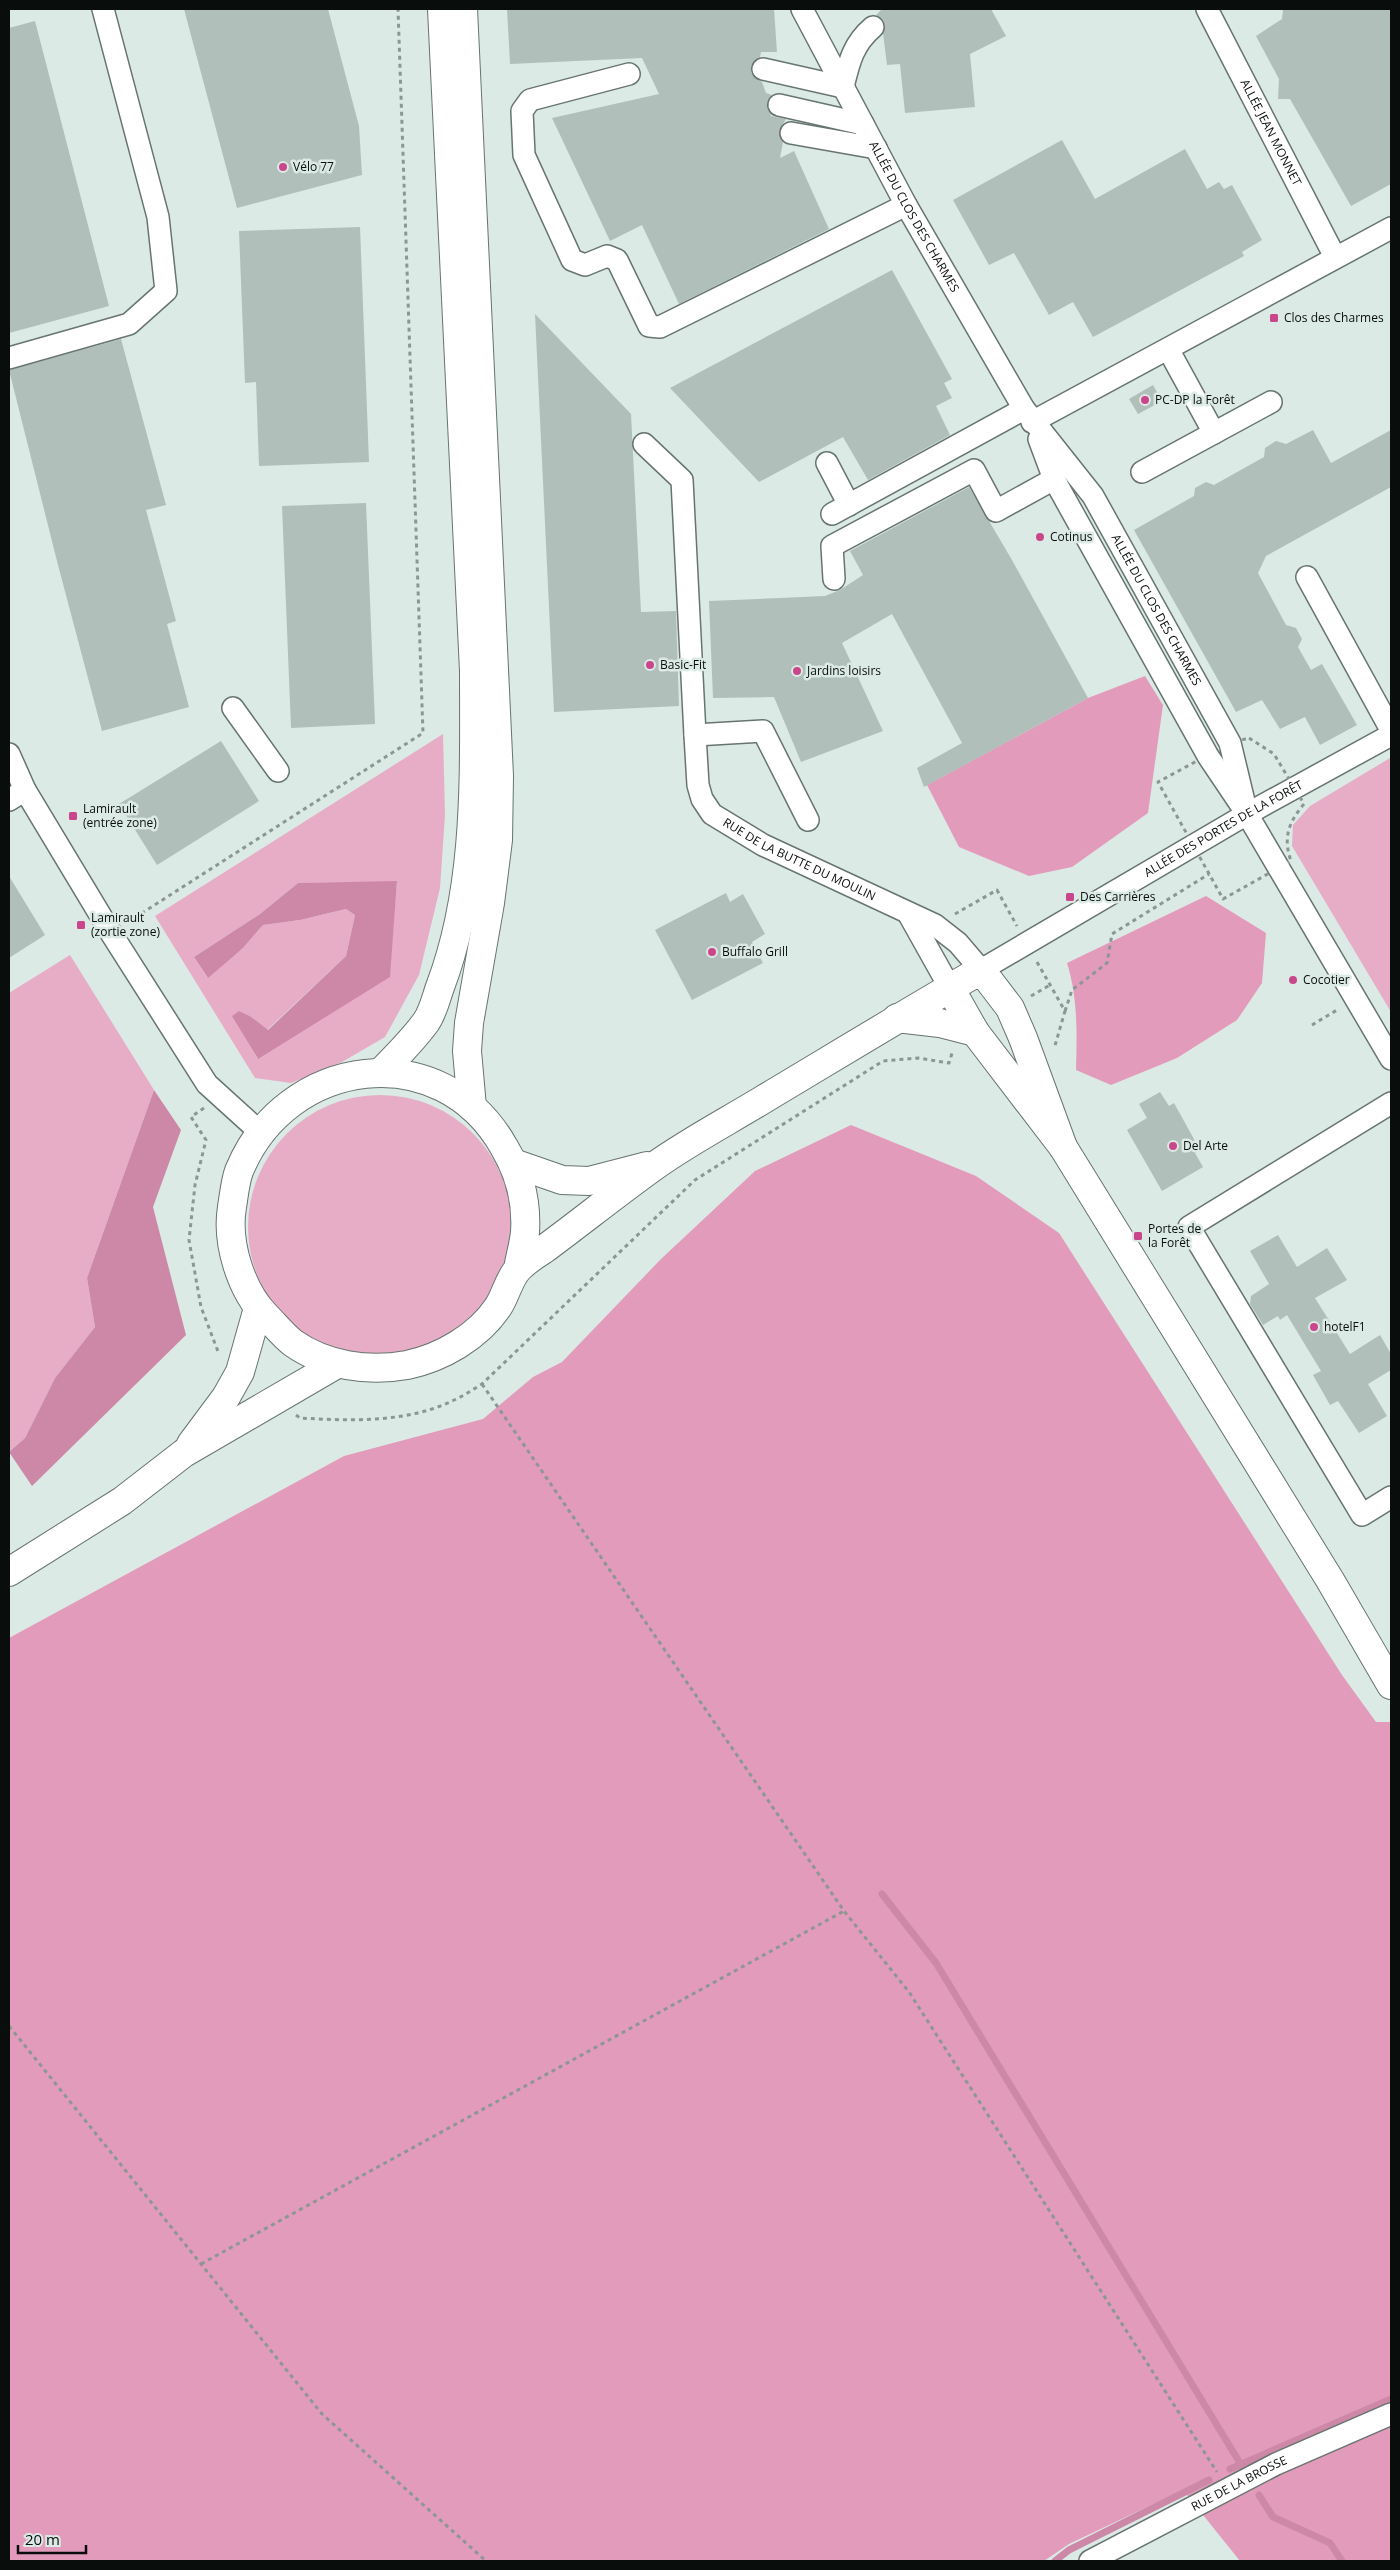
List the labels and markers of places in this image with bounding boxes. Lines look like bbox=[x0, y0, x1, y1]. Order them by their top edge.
place label: Vélo 77 bbox=[293, 158, 334, 175]
marker: Vélo 77 bbox=[277, 161, 289, 173]
place label: Clos des Charmes bbox=[1284, 309, 1384, 326]
marker: Clos des Charmes bbox=[1268, 312, 1280, 324]
place label: PC-DP la Forêt bbox=[1155, 391, 1235, 408]
marker: PC-DP la Forêt bbox=[1139, 394, 1151, 406]
place label: Cotinus bbox=[1050, 528, 1093, 545]
marker: Cotinus bbox=[1034, 531, 1046, 543]
place label: Basic-Fit bbox=[660, 656, 706, 673]
marker: Basic-Fit bbox=[644, 659, 656, 671]
place label: Jardins loisirs bbox=[806, 662, 881, 679]
marker: Jardins loisirs bbox=[791, 665, 803, 677]
place label: Lamirault (entrée zone) bbox=[83, 800, 157, 831]
marker: Lamirault (entrée zone) bbox=[67, 810, 79, 822]
place label: Des Carrières bbox=[1080, 888, 1156, 905]
marker: Des Carrières bbox=[1064, 891, 1076, 903]
place label: Lamirault (zortie zone) bbox=[91, 909, 160, 940]
marker: Lamirault (zortie zone) bbox=[75, 919, 87, 931]
place label: Buffalo Grill bbox=[722, 943, 788, 960]
marker: Buffalo Grill bbox=[706, 946, 718, 958]
place label: Cocotier bbox=[1303, 971, 1350, 988]
marker: Cocotier bbox=[1287, 974, 1299, 986]
place label: Del Arte bbox=[1183, 1137, 1228, 1154]
marker: Del Arte bbox=[1167, 1140, 1179, 1152]
place label: Portes de la Forêt bbox=[1148, 1220, 1202, 1251]
marker: Portes de la Forêt bbox=[1132, 1230, 1144, 1242]
place label: hotelF1 bbox=[1324, 1318, 1366, 1335]
marker: hotelF1 bbox=[1308, 1321, 1320, 1333]

